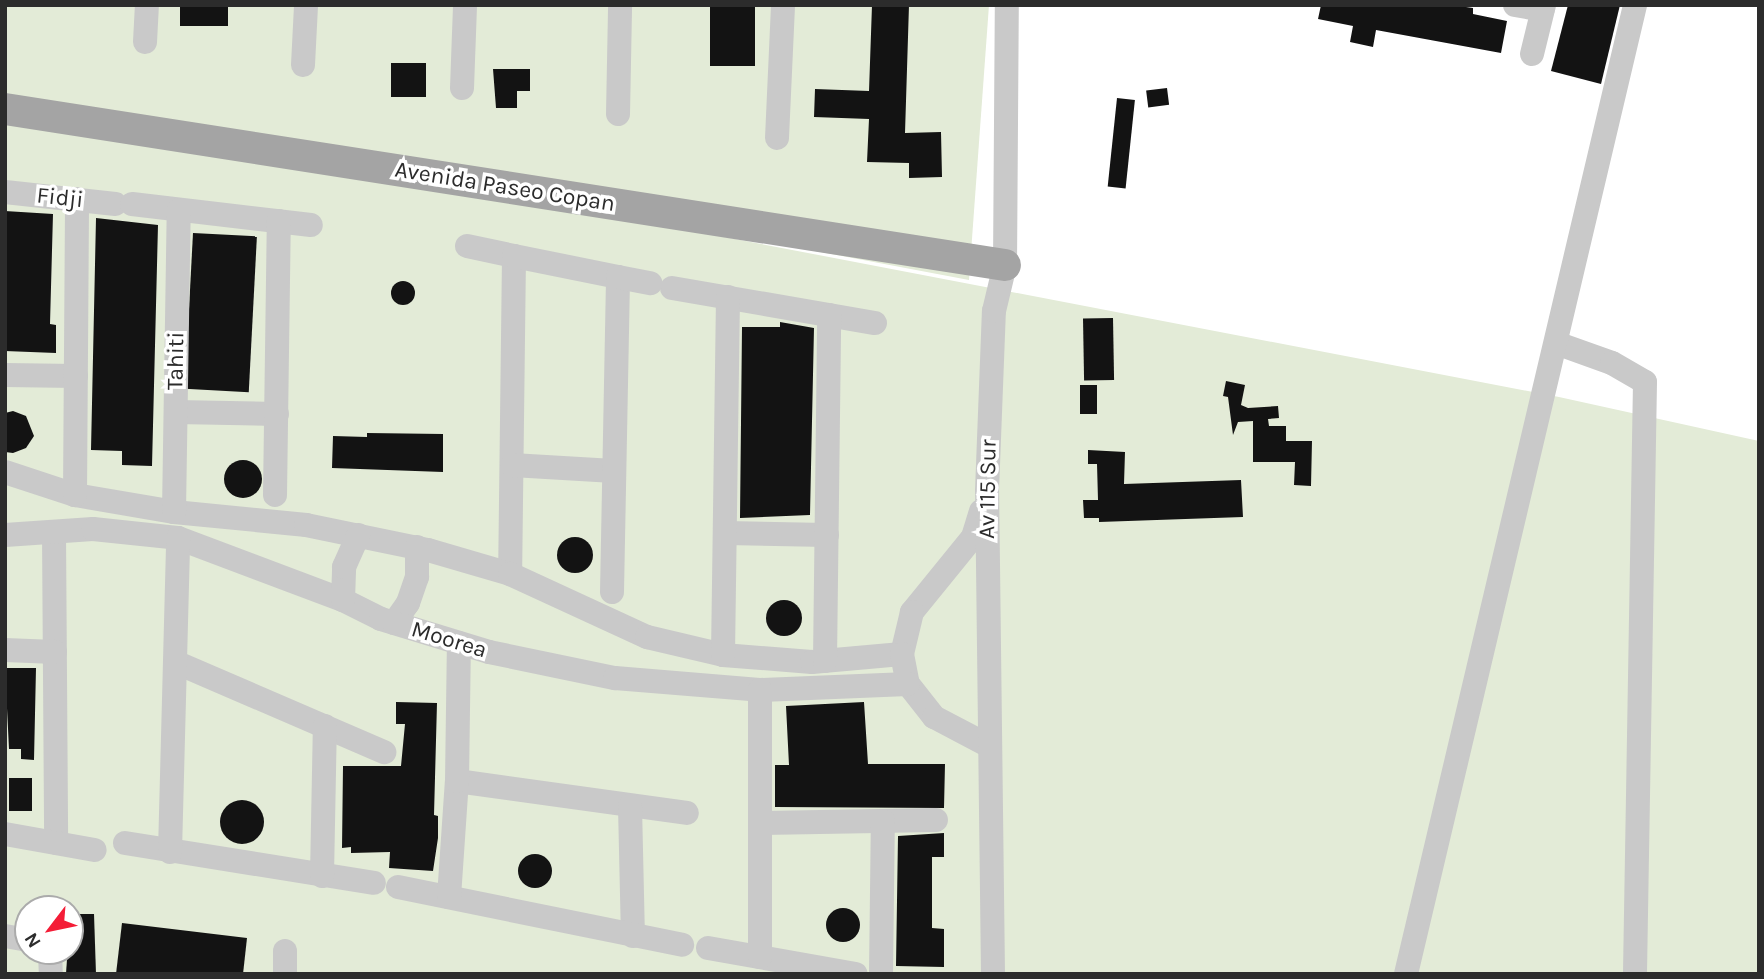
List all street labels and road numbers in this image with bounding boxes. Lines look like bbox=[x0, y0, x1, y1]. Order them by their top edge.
street label: Avenida Paseo Copan bbox=[393, 156, 617, 218]
street label: Fidji bbox=[35, 182, 85, 214]
street label: Tahiti bbox=[162, 332, 190, 390]
street label: Av 115 Sur bbox=[973, 439, 1003, 539]
street label: Moorea bbox=[408, 615, 490, 665]

